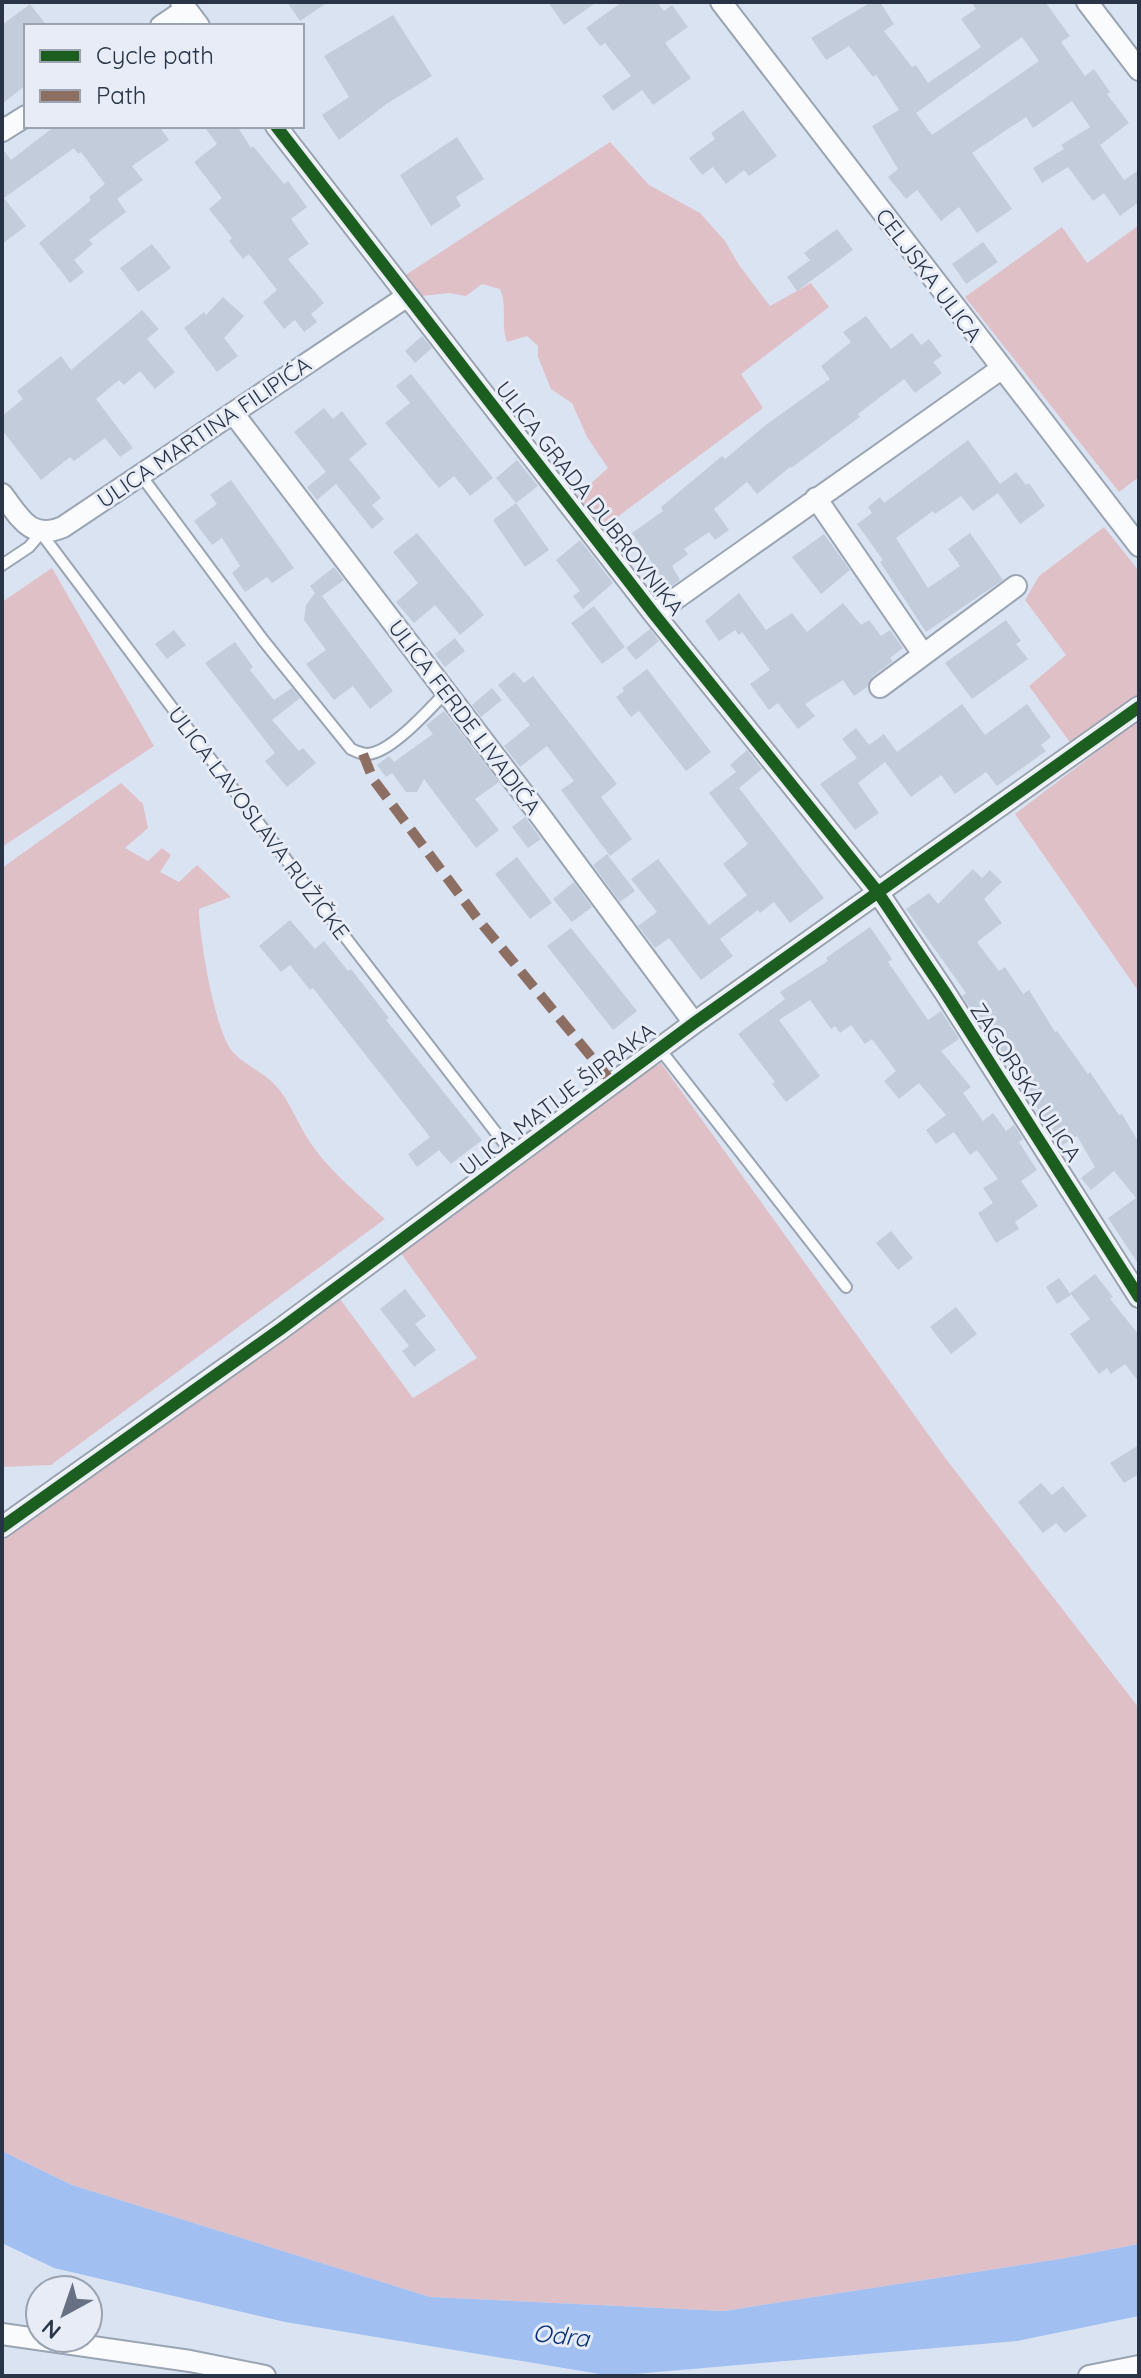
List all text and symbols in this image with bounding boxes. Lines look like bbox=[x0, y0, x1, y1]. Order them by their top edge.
legend bbox=[24, 24, 304, 128]
text: Cycle path bbox=[96, 40, 214, 70]
text: Path bbox=[96, 80, 147, 110]
street label: CELJSKA ULICA bbox=[870, 203, 988, 347]
street label: ULICA MARTINA FILIPIĆA bbox=[92, 350, 316, 514]
street label: ULICA GRADA DUBROVNIKA bbox=[490, 375, 690, 621]
street label: ULICA FERDE LIVADIĆA bbox=[383, 614, 547, 820]
street label: ULICA LAVOSLAVA RUŽIČKE bbox=[162, 701, 356, 945]
street label: ZAGORSKA ULICA bbox=[964, 997, 1088, 1167]
street label: ULICA MATIJE ŠIPRAKA bbox=[454, 1016, 660, 1182]
north arrow bbox=[24, 2274, 104, 2354]
text: N bbox=[36, 2313, 66, 2345]
water label: Odra bbox=[531, 2317, 592, 2353]

